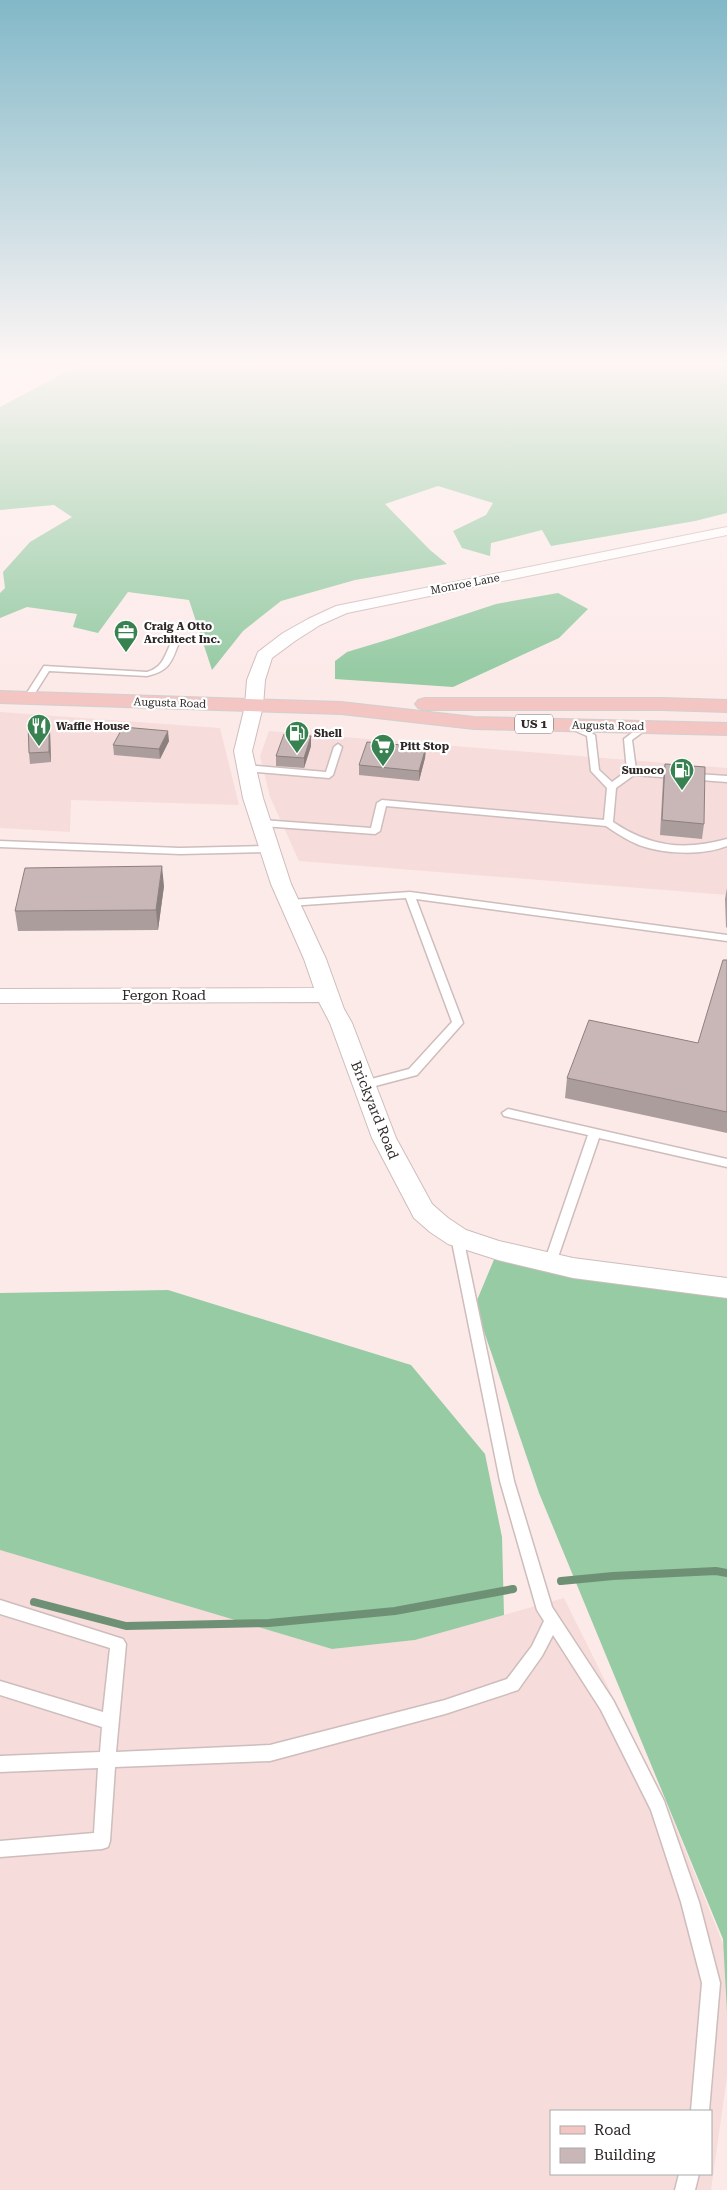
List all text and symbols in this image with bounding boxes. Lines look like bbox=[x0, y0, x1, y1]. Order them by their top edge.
street label: Monroe Lane bbox=[429, 571, 501, 597]
office icon: Craig A Otto Architect Inc. bbox=[113, 619, 139, 653]
place label: Craig A Otto Architect Inc. bbox=[144, 620, 220, 646]
street label: Augusta Road bbox=[133, 695, 207, 711]
restaurant icon: Waffle House bbox=[26, 713, 52, 747]
road number: US 1 bbox=[515, 714, 553, 734]
street label: Augusta Road bbox=[572, 719, 644, 733]
place label: Waffle House bbox=[56, 720, 130, 733]
fuel station icon: Shell bbox=[284, 720, 310, 754]
place label: Shell bbox=[314, 727, 342, 740]
supermarket icon: Pitt Stop bbox=[370, 733, 396, 767]
place label: Pitt Stop bbox=[400, 740, 450, 753]
fuel station icon: Sunoco bbox=[669, 757, 695, 791]
place label: Sunoco bbox=[622, 764, 664, 777]
street label: Fergon Road bbox=[122, 987, 206, 1003]
street label: Brickyard Road bbox=[348, 1059, 402, 1161]
legend bbox=[550, 2110, 712, 2175]
text: Road bbox=[594, 2121, 631, 2139]
text: Building bbox=[594, 2146, 656, 2164]

